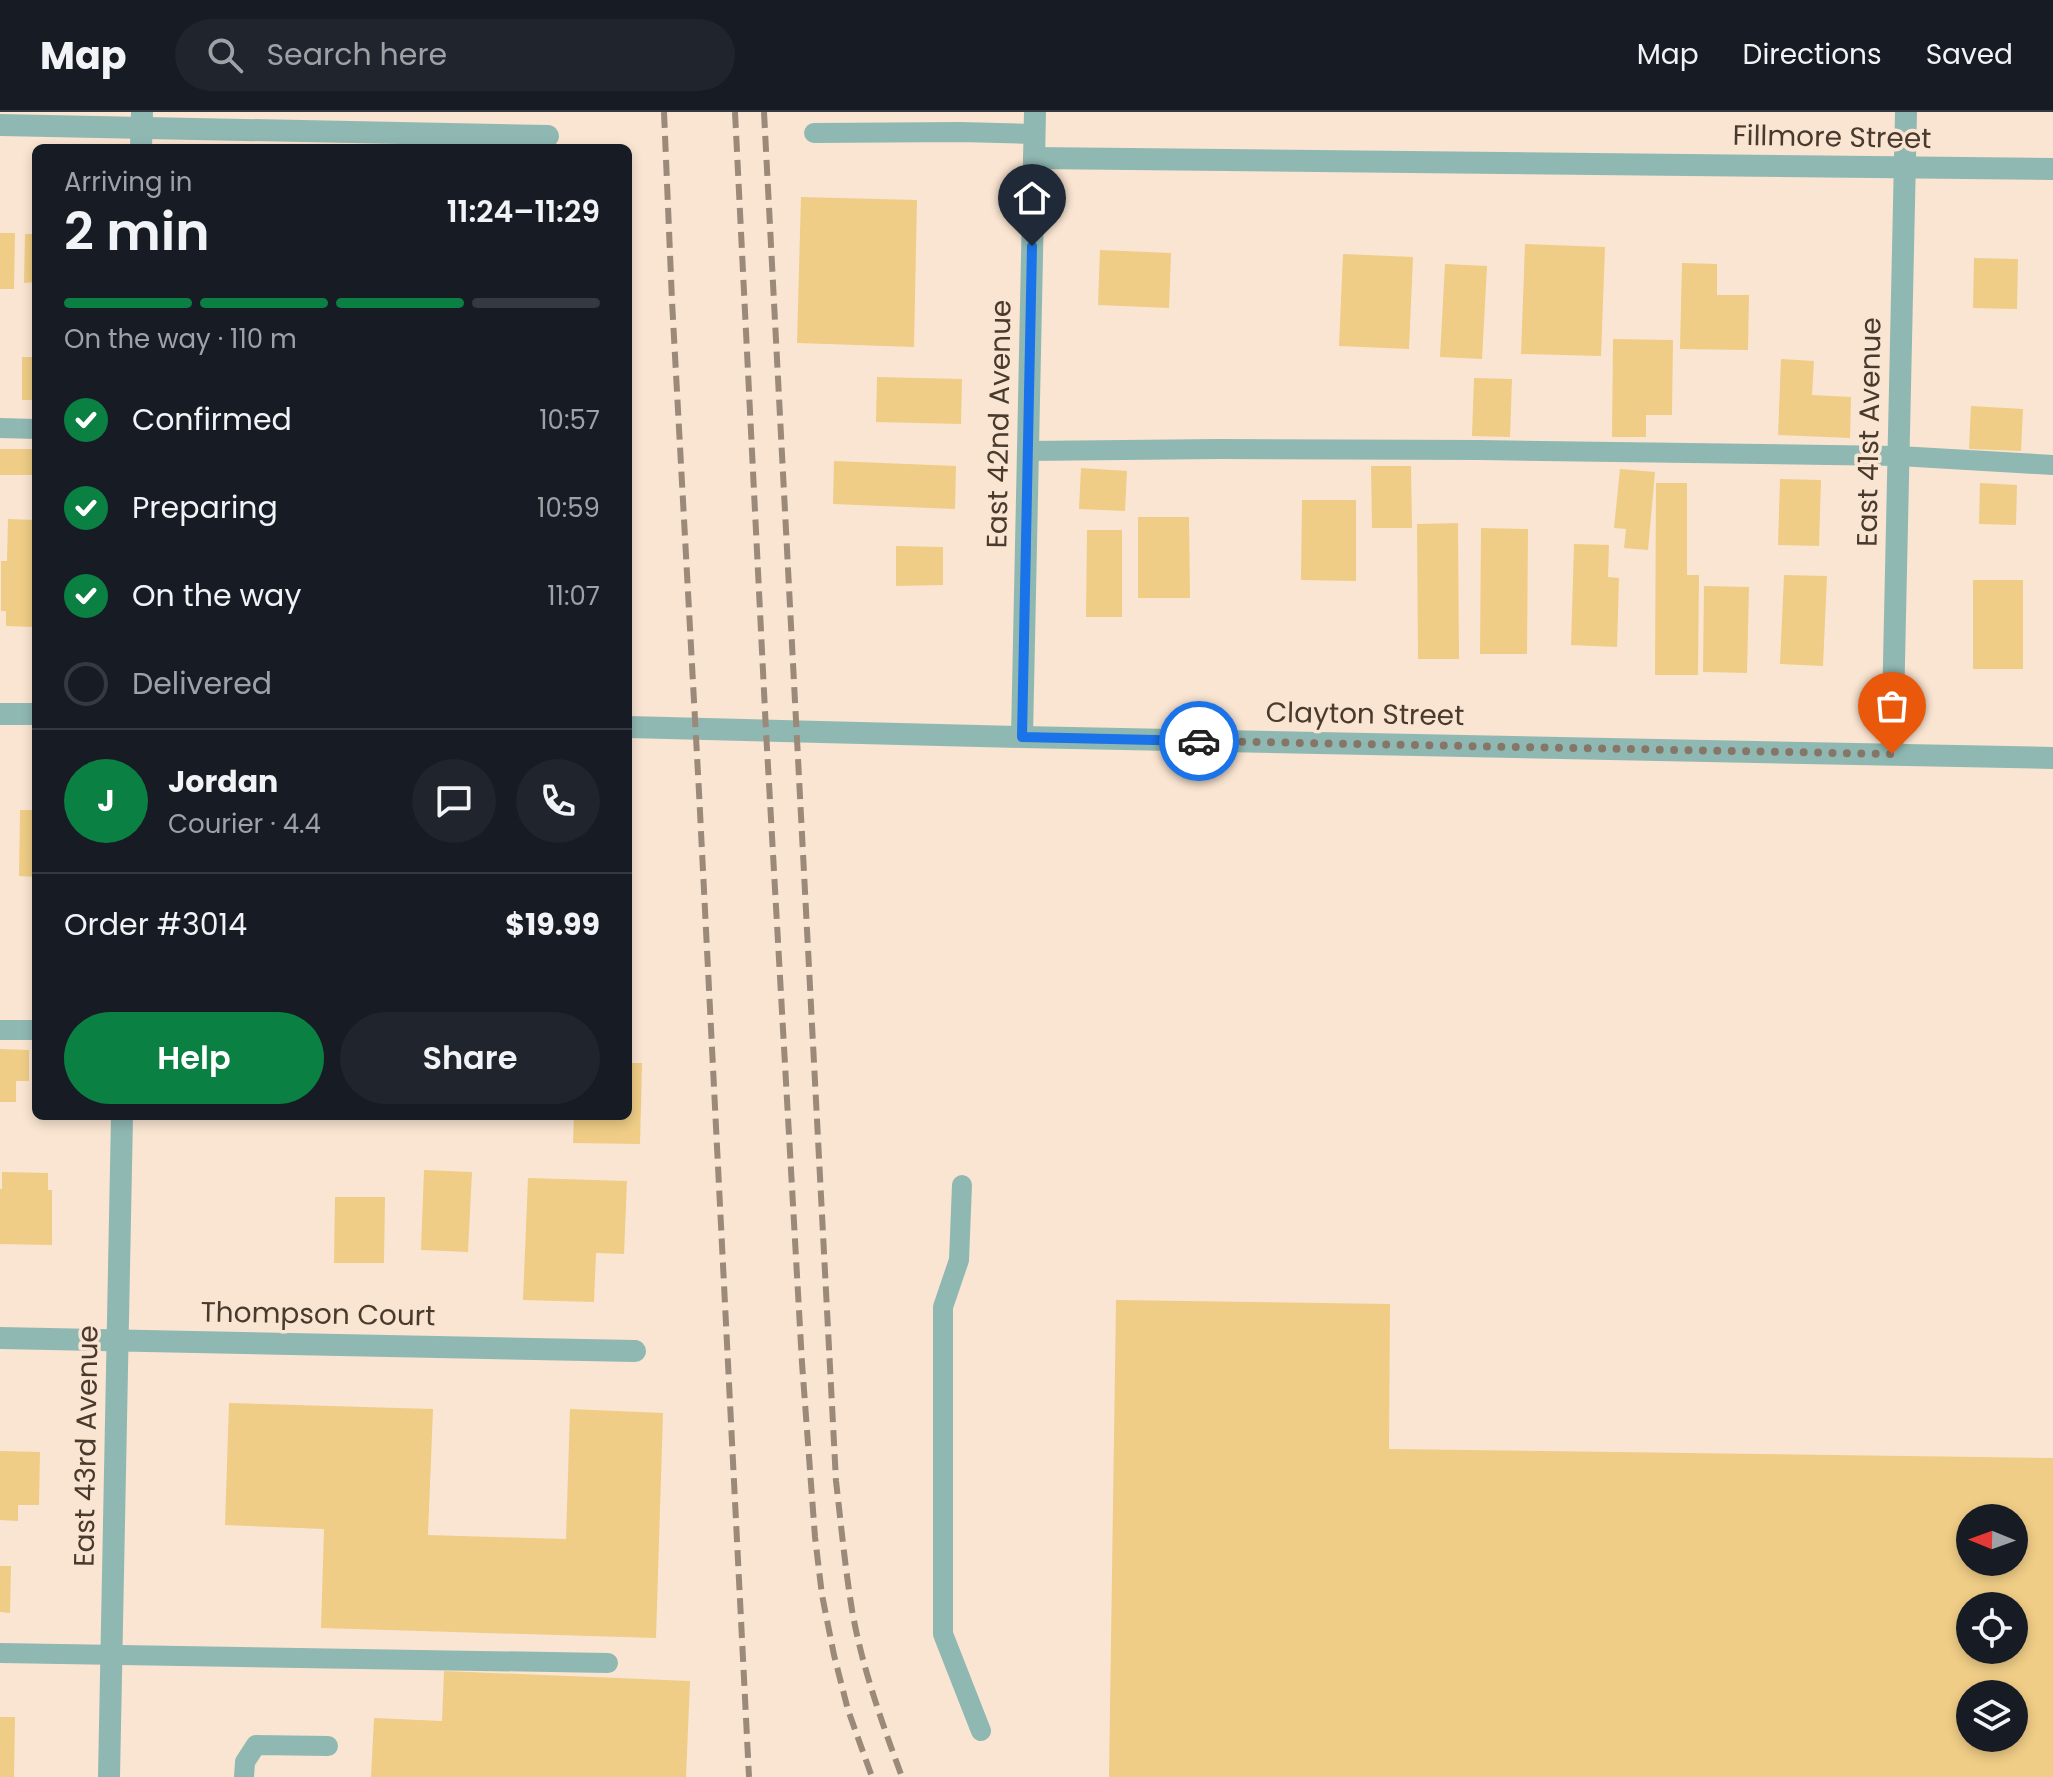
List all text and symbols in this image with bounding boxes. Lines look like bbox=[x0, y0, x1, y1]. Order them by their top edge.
search box bbox=[175, 19, 735, 91]
text: Map bbox=[40, 29, 127, 82]
icon: search bbox=[203, 33, 247, 77]
text: Search here bbox=[267, 33, 447, 76]
text: Map bbox=[1637, 35, 1699, 74]
text: Directions bbox=[1743, 35, 1882, 74]
text: Saved bbox=[1926, 35, 2013, 74]
street label: Fillmore Street bbox=[1732, 116, 1932, 158]
text: Arriving in bbox=[64, 164, 193, 200]
pin bbox=[998, 164, 1066, 246]
icon: home bbox=[1010, 176, 1054, 220]
text: 11:24–11:29 bbox=[447, 190, 600, 233]
text: 2 min bbox=[64, 195, 210, 268]
street label: East 42nd Avenue bbox=[977, 299, 1021, 549]
street label: East 41st Avenue bbox=[1847, 317, 1891, 547]
text: On the way · 110 m bbox=[64, 321, 297, 357]
icon: check bbox=[64, 398, 108, 442]
text: Confirmed bbox=[132, 398, 292, 441]
text: 10:57 bbox=[539, 402, 600, 438]
icon: check bbox=[64, 486, 108, 530]
text: Preparing bbox=[132, 486, 278, 529]
text: 10:59 bbox=[537, 490, 600, 526]
icon: check bbox=[64, 574, 108, 618]
text: On the way bbox=[132, 574, 301, 617]
text: 11:07 bbox=[547, 578, 600, 614]
text: Delivered bbox=[132, 662, 272, 705]
pin bbox=[1858, 672, 1926, 754]
icon: bag bbox=[1870, 684, 1914, 728]
street label: Clayton Street bbox=[1265, 693, 1465, 735]
courier bbox=[1159, 701, 1239, 781]
icon: car bbox=[1177, 719, 1221, 763]
button: chat bbox=[412, 759, 496, 843]
button: phone bbox=[516, 759, 600, 843]
text: Jordan bbox=[168, 760, 278, 803]
text: J bbox=[97, 779, 115, 822]
text: Courier · 4.4 bbox=[168, 806, 321, 842]
text: Order #3014 bbox=[64, 903, 247, 946]
text: $19.99 bbox=[505, 903, 600, 946]
button: Help bbox=[64, 1012, 324, 1104]
button: Share bbox=[340, 1012, 600, 1104]
street label: Thompson Court bbox=[200, 1292, 436, 1336]
street label: East 43rd Avenue bbox=[64, 1325, 108, 1567]
north arrow bbox=[1956, 1504, 2028, 1576]
map controls bbox=[1956, 1504, 2028, 1752]
button: locate bbox=[1956, 1592, 2028, 1664]
button: layers bbox=[1956, 1680, 2028, 1752]

